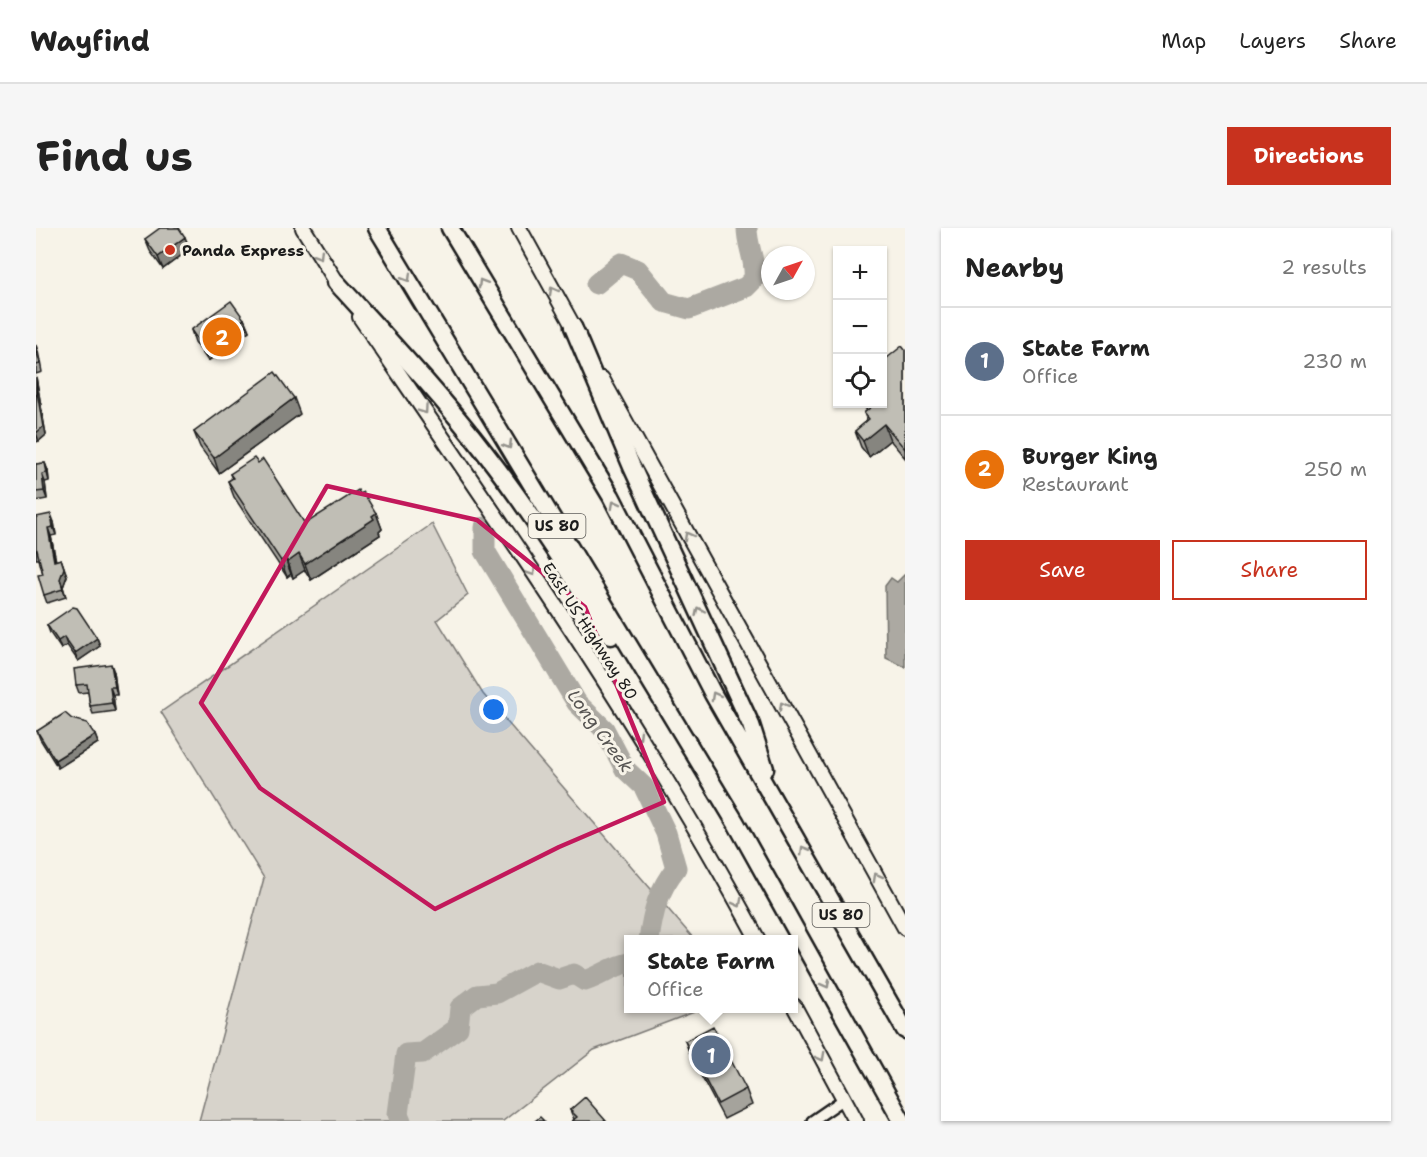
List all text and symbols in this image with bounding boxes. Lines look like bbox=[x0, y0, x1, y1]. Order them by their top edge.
text: Wayfind bbox=[30, 22, 150, 60]
text: Map bbox=[1161, 27, 1206, 55]
text: Layers bbox=[1239, 27, 1306, 55]
text: Share bbox=[1339, 27, 1397, 55]
button: Directions bbox=[1227, 127, 1391, 185]
text: Find us bbox=[36, 128, 193, 184]
place label: Panda Express bbox=[182, 240, 304, 261]
marker: Panda Express bbox=[163, 243, 177, 257]
north arrow bbox=[761, 246, 815, 300]
map controls bbox=[833, 246, 887, 408]
button: + bbox=[833, 246, 887, 300]
one-way arrow bbox=[312, 249, 324, 259]
text: Nearby bbox=[965, 250, 1064, 285]
text: 2 results bbox=[1281, 254, 1367, 280]
one-way arrow bbox=[400, 272, 411, 282]
one-way arrow bbox=[478, 279, 490, 289]
one-way arrow bbox=[549, 287, 560, 298]
button: − bbox=[833, 300, 887, 354]
pin: 2 bbox=[202, 314, 242, 360]
text: State Farm bbox=[1022, 334, 1150, 363]
text: 1 bbox=[980, 348, 989, 374]
text: 230 m bbox=[1302, 348, 1367, 374]
button: locate bbox=[833, 354, 887, 408]
text: Office bbox=[1022, 363, 1078, 389]
one-way arrow bbox=[417, 404, 428, 415]
one-way arrow bbox=[500, 439, 512, 449]
text: Burger King bbox=[1022, 442, 1157, 471]
text: 2 bbox=[978, 456, 992, 482]
text: 250 m bbox=[1303, 456, 1367, 482]
text: Restaurant bbox=[1022, 471, 1129, 497]
one-way arrow bbox=[611, 500, 622, 511]
road number: US 80 bbox=[528, 514, 586, 538]
one-way arrow bbox=[684, 531, 695, 542]
button: Save bbox=[965, 540, 1160, 600]
button: Share bbox=[1172, 540, 1367, 600]
street label: East US Highway 80 bbox=[538, 558, 642, 704]
one-way arrow bbox=[525, 566, 536, 577]
one-way arrow bbox=[694, 607, 706, 618]
water label: Long Creek bbox=[562, 685, 639, 778]
one-way arrow bbox=[711, 692, 722, 702]
your location bbox=[479, 695, 508, 724]
one-way arrow bbox=[778, 702, 790, 712]
one-way arrow bbox=[631, 730, 643, 740]
one-way arrow bbox=[800, 846, 812, 856]
one-way arrow bbox=[873, 873, 884, 883]
one-way arrow bbox=[731, 897, 742, 908]
road number: US 80 bbox=[812, 903, 870, 927]
popup bbox=[624, 935, 798, 1013]
text: State Farm bbox=[647, 947, 775, 976]
text: Office bbox=[647, 976, 703, 1002]
one-way arrow bbox=[819, 978, 830, 989]
pin: 1 bbox=[692, 1032, 730, 1078]
one-way arrow bbox=[814, 1051, 825, 1061]

